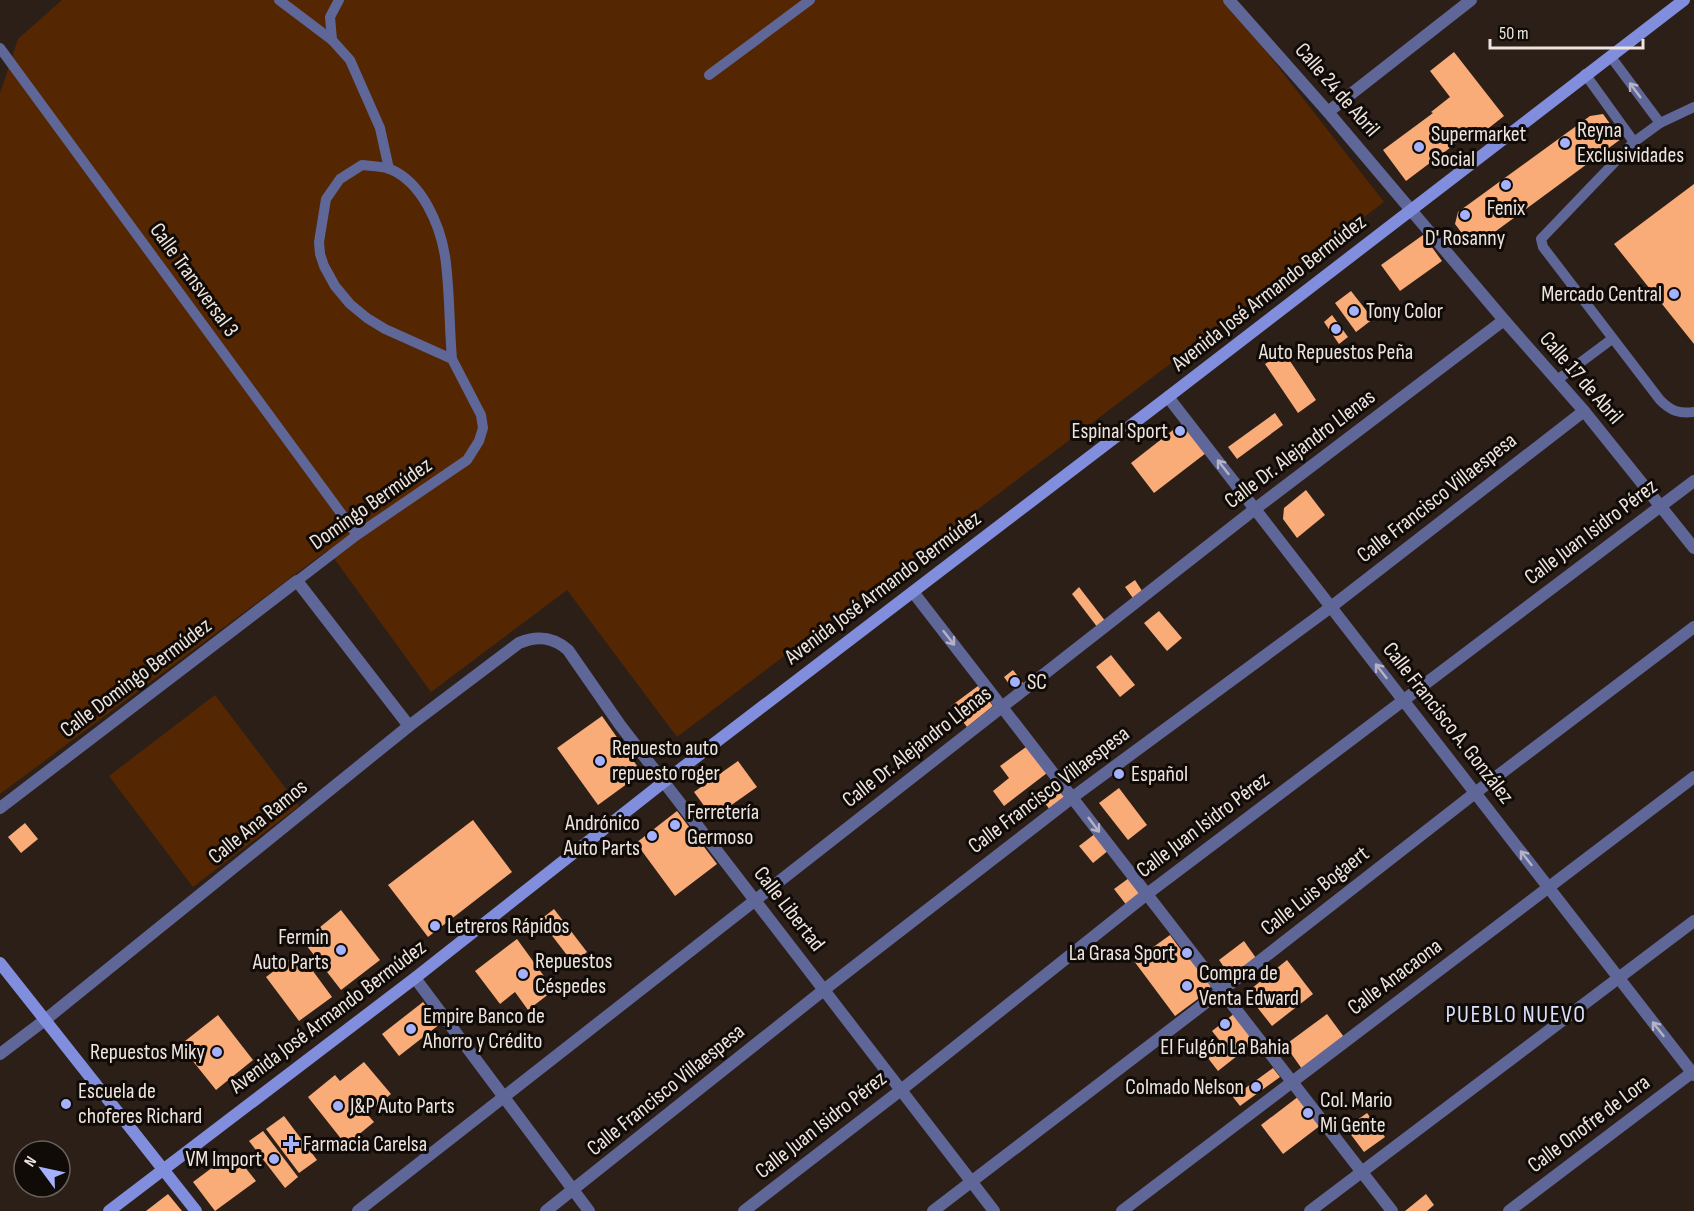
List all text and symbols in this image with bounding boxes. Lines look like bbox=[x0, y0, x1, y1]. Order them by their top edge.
scale bar bbox=[1490, 12, 1643, 50]
text: 50 m bbox=[1499, 23, 1529, 44]
street label: Calle 24 de Abril bbox=[1289, 37, 1385, 143]
one-way arrow bbox=[1629, 82, 1642, 98]
place label: Reyna Exclusividades bbox=[1577, 117, 1684, 169]
place label: Supermarket Social bbox=[1431, 121, 1527, 173]
marker: Reyna Exclusividades bbox=[1558, 136, 1572, 150]
marker: Supermarket Social bbox=[1412, 140, 1426, 154]
marker: Fenix bbox=[1499, 178, 1513, 192]
place label: Fenix bbox=[1487, 195, 1526, 222]
marker: D' Rosanny bbox=[1458, 208, 1472, 222]
street label: Avenida José Armando Bermúdez bbox=[1166, 209, 1372, 378]
street label: Calle Transversal 3 bbox=[144, 218, 244, 342]
place label: D' Rosanny bbox=[1425, 225, 1506, 252]
place label: Mercado Central bbox=[1541, 281, 1662, 308]
marker: Mercado Central bbox=[1667, 287, 1681, 301]
place label: Tony Color bbox=[1366, 298, 1443, 325]
marker: Tony Color bbox=[1347, 304, 1361, 318]
marker: Auto Repuestos Peña bbox=[1329, 322, 1343, 336]
street label: Calle 17 de Abril bbox=[1533, 326, 1629, 430]
place label: Auto Repuestos Peña bbox=[1258, 339, 1413, 366]
street label: Calle Dr. Alejandro Llenas bbox=[1219, 383, 1381, 515]
place label: Espinal Sport bbox=[1071, 418, 1168, 445]
marker: Espinal Sport bbox=[1173, 424, 1187, 438]
street label: Calle Francisco Villaespesa bbox=[1352, 427, 1522, 569]
street label: Domingo Bermúdez bbox=[305, 452, 437, 556]
one-way arrow bbox=[1216, 459, 1229, 475]
street label: Calle Juan Isidro Pérez bbox=[1519, 473, 1663, 591]
street label: Avenida José Armando Bermúdez bbox=[779, 505, 987, 671]
street label: Calle Domingo Bermúdez bbox=[55, 612, 217, 744]
one-way arrow bbox=[942, 630, 955, 646]
street label: Calle Francisco A. González bbox=[1377, 637, 1520, 809]
one-way arrow bbox=[1374, 663, 1387, 679]
place label: SC bbox=[1027, 669, 1047, 696]
marker: SC bbox=[1008, 675, 1022, 689]
street label: Calle Dr. Alejandro Llenas bbox=[837, 680, 997, 814]
street label: Calle Francisco Villaespesa bbox=[963, 720, 1135, 860]
place label: Repuesto auto repuesto roger bbox=[612, 735, 720, 787]
marker: Repuesto auto repuesto roger bbox=[593, 754, 607, 768]
place label: Español bbox=[1131, 761, 1188, 788]
street label: Calle Juan Isidro Pérez bbox=[1131, 766, 1275, 884]
marker: Español bbox=[1112, 767, 1126, 781]
street label: Calle Ana Ramos bbox=[203, 774, 313, 870]
place label: Ferretería Germoso bbox=[687, 799, 759, 851]
place label: Andrónico Auto Parts bbox=[563, 810, 640, 862]
one-way arrow bbox=[1088, 816, 1101, 832]
marker: Ferretería Germoso bbox=[668, 818, 682, 832]
marker: Andrónico Auto Parts bbox=[645, 829, 659, 843]
street label: Calle Luis Bogaert bbox=[1255, 840, 1375, 942]
one-way arrow bbox=[1519, 850, 1532, 866]
street label: Calle Libertad bbox=[747, 861, 831, 957]
place label: Letreros Rápidos bbox=[447, 913, 570, 940]
marker: Letreros Rápidos bbox=[428, 919, 442, 933]
place label: Fermin Auto Parts bbox=[252, 924, 329, 976]
street label: Calle Anacaona bbox=[1343, 933, 1447, 1021]
street label: Avenida José Armando Bermúdez bbox=[224, 934, 432, 1100]
place label: La Grasa Sport bbox=[1069, 940, 1175, 967]
marker: Fermin Auto Parts bbox=[334, 943, 348, 957]
marker: La Grasa Sport bbox=[1180, 946, 1194, 960]
place label: Repuestos Céspedes bbox=[535, 948, 612, 1000]
place label: Compra de Venta Edward bbox=[1199, 960, 1299, 1012]
marker: Repuestos Céspedes bbox=[516, 967, 530, 981]
marker: Compra de Venta Edward bbox=[1180, 979, 1194, 993]
district label: PUEBLO NUEVO bbox=[1445, 1000, 1587, 1029]
place label: Empire Banco de Ahorro y Crédito bbox=[422, 1003, 545, 1055]
marker: El Fulgón La Bahia bbox=[1218, 1017, 1232, 1031]
street label: Calle Francisco Villaespesa bbox=[582, 1018, 750, 1162]
one-way arrow bbox=[1652, 1021, 1665, 1037]
marker: Empire Banco de Ahorro y Crédito bbox=[404, 1022, 418, 1036]
place label: El Fulgón La Bahia bbox=[1160, 1034, 1290, 1061]
place label: Repuestos Miky bbox=[90, 1039, 205, 1066]
marker: Repuestos Miky bbox=[210, 1045, 224, 1059]
street label: Calle Juan Isidro Pérez bbox=[750, 1065, 892, 1185]
street label: Calle Onofre de Lora bbox=[1522, 1069, 1656, 1179]
place label: Colmado Nelson bbox=[1125, 1074, 1244, 1101]
place label: Escuela de choferes Richard bbox=[78, 1078, 202, 1130]
marker: Colmado Nelson bbox=[1249, 1080, 1263, 1094]
place label: Col. Mario Mi Gente bbox=[1320, 1087, 1392, 1139]
place label: J&P Auto Parts bbox=[349, 1093, 455, 1120]
marker: Escuela de choferes Richard bbox=[59, 1097, 73, 1111]
marker: J&P Auto Parts bbox=[331, 1099, 345, 1113]
marker: Col. Mario Mi Gente bbox=[1301, 1106, 1315, 1120]
place label: Farmacia Carelsa bbox=[303, 1131, 427, 1158]
marker: Farmacia Carelsa bbox=[284, 1137, 298, 1151]
north arrow bbox=[12, 1139, 72, 1199]
place label: VM Import bbox=[185, 1146, 262, 1173]
marker: VM Import bbox=[267, 1152, 281, 1166]
text: N bbox=[20, 1153, 41, 1170]

